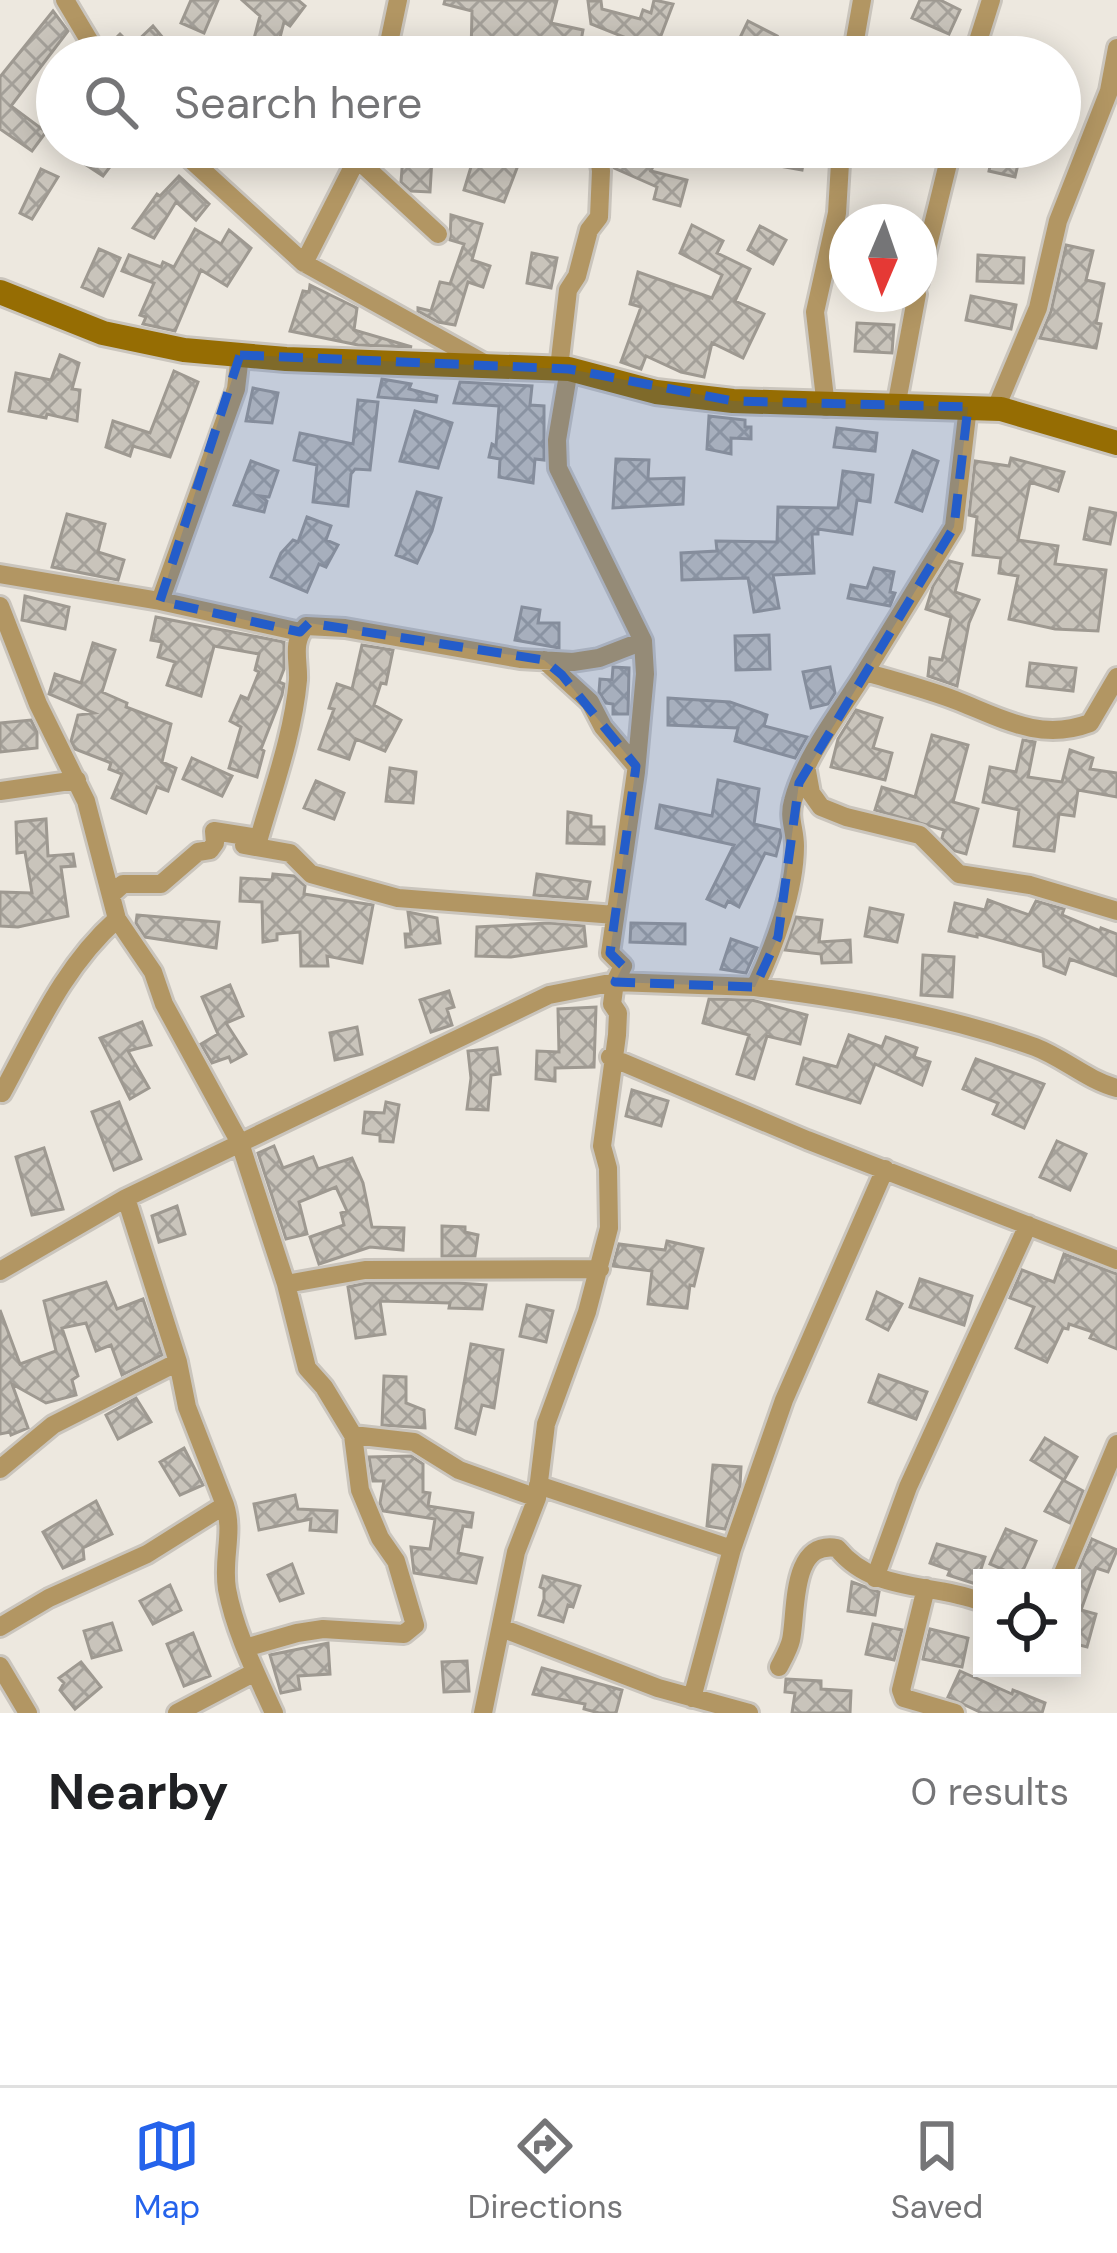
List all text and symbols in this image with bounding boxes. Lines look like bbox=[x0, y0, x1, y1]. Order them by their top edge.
search box bbox=[36, 36, 1081, 168]
icon: search bbox=[78, 69, 144, 135]
text: Search here bbox=[174, 73, 422, 132]
north arrow bbox=[829, 204, 937, 312]
map controls bbox=[973, 1569, 1081, 1677]
button: locate bbox=[973, 1569, 1081, 1677]
text: Nearby bbox=[48, 1758, 229, 1825]
text: 0 results bbox=[911, 1766, 1069, 1817]
tab: Map bbox=[134, 2113, 200, 2228]
tab: Directions bbox=[468, 2113, 623, 2228]
tab: Saved bbox=[891, 2113, 983, 2228]

